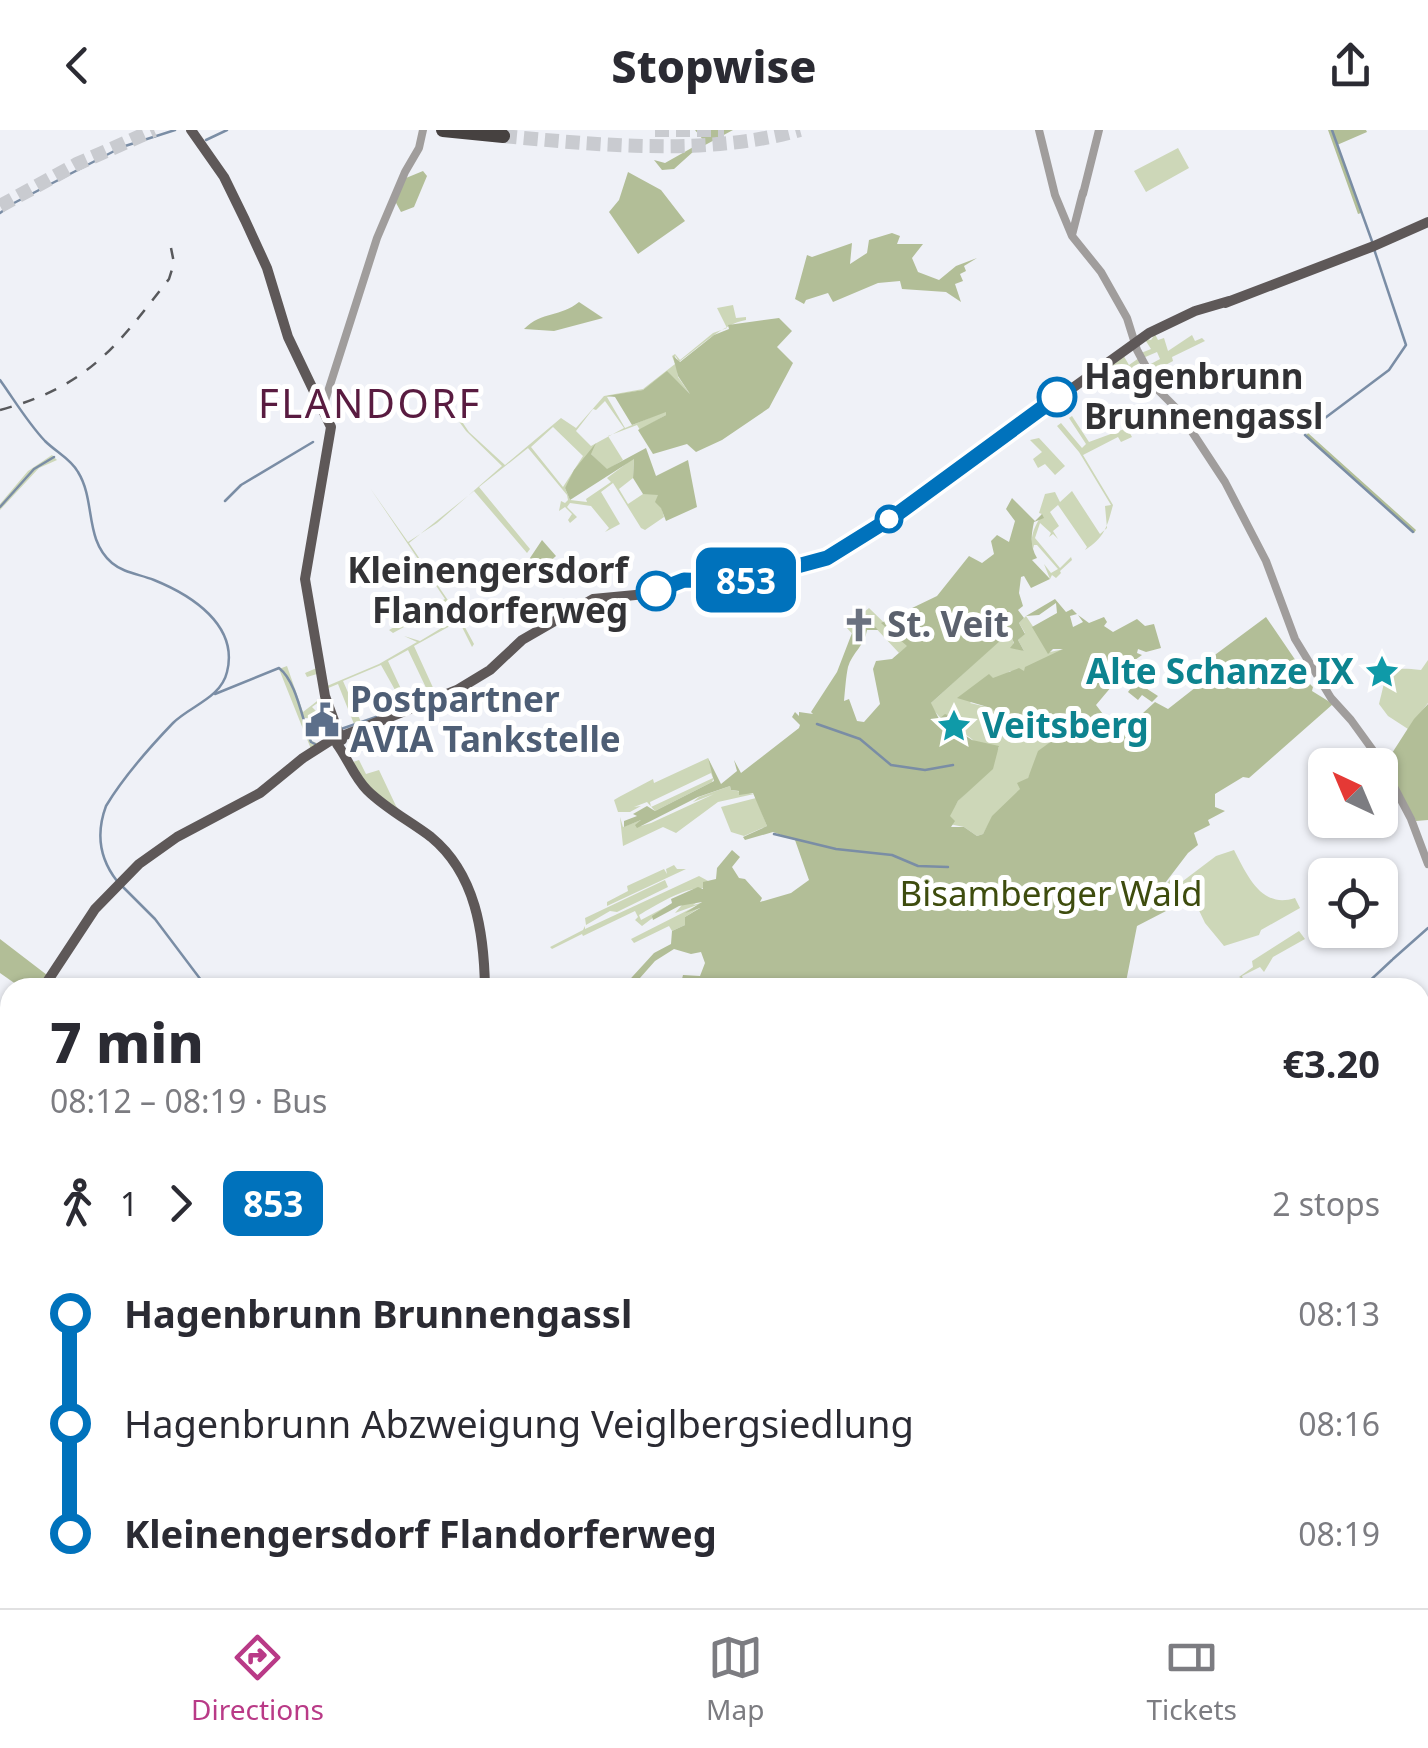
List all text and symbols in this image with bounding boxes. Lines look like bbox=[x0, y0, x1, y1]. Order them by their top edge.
text: Stopwise bbox=[611, 35, 817, 96]
icon: back bbox=[50, 38, 105, 93]
icon: share bbox=[1323, 38, 1378, 93]
place label: Hagenbrunn Brunnengassl bbox=[1084, 352, 1323, 439]
district label: FLANDORF bbox=[258, 375, 482, 430]
marker: Hagenbrunn Brunnengassl bbox=[1038, 378, 1076, 416]
unlabelled marker bbox=[876, 506, 902, 532]
place label: Kleinengersdorf Flandorferweg bbox=[347, 546, 630, 633]
line badge: 853 bbox=[688, 548, 804, 612]
text: 853 bbox=[716, 557, 776, 604]
marker: Kleinengersdorf Flandorferweg bbox=[637, 572, 675, 610]
place label: St. Veit bbox=[887, 600, 1009, 647]
church icon: St. Veit bbox=[840, 606, 878, 644]
place label: Alte Schanze IX bbox=[1086, 647, 1355, 694]
place icon: Alte Schanze IX bbox=[1363, 653, 1401, 691]
place label: Postpartner AVIA Tankstelle bbox=[350, 675, 621, 762]
public building icon: Postpartner AVIA Tankstelle bbox=[303, 701, 341, 739]
place label: Veitsberg bbox=[982, 701, 1149, 748]
place icon: Veitsberg bbox=[935, 707, 973, 745]
north arrow bbox=[1308, 748, 1398, 838]
map controls bbox=[1308, 748, 1398, 948]
button: locate bbox=[1308, 858, 1398, 948]
park label: Bisamberger Wald bbox=[899, 869, 1203, 916]
text: 7 min bbox=[50, 1004, 204, 1079]
text: €3.20 bbox=[1282, 1037, 1380, 1089]
text: 08:12 – 08:19 · Bus bbox=[50, 1079, 327, 1122]
icon: walk bbox=[50, 1176, 105, 1231]
icon: forward bbox=[153, 1176, 208, 1231]
text: 853 bbox=[243, 1180, 303, 1227]
text: 1 bbox=[120, 1182, 138, 1225]
text: 2 stops bbox=[1272, 1182, 1380, 1225]
text: Hagenbrunn Brunnengassl bbox=[124, 1287, 632, 1339]
text: 08:13 bbox=[1298, 1292, 1380, 1335]
text: Hagenbrunn Abzweigung Veiglbergsiedlung bbox=[124, 1397, 914, 1449]
text: 08:16 bbox=[1298, 1402, 1380, 1445]
text: Kleinengersdorf Flandorferweg bbox=[124, 1507, 717, 1559]
text: 08:19 bbox=[1298, 1512, 1380, 1555]
tab: Directions bbox=[191, 1630, 324, 1728]
tab: Map bbox=[706, 1630, 764, 1728]
tab: Tickets bbox=[1146, 1630, 1237, 1728]

